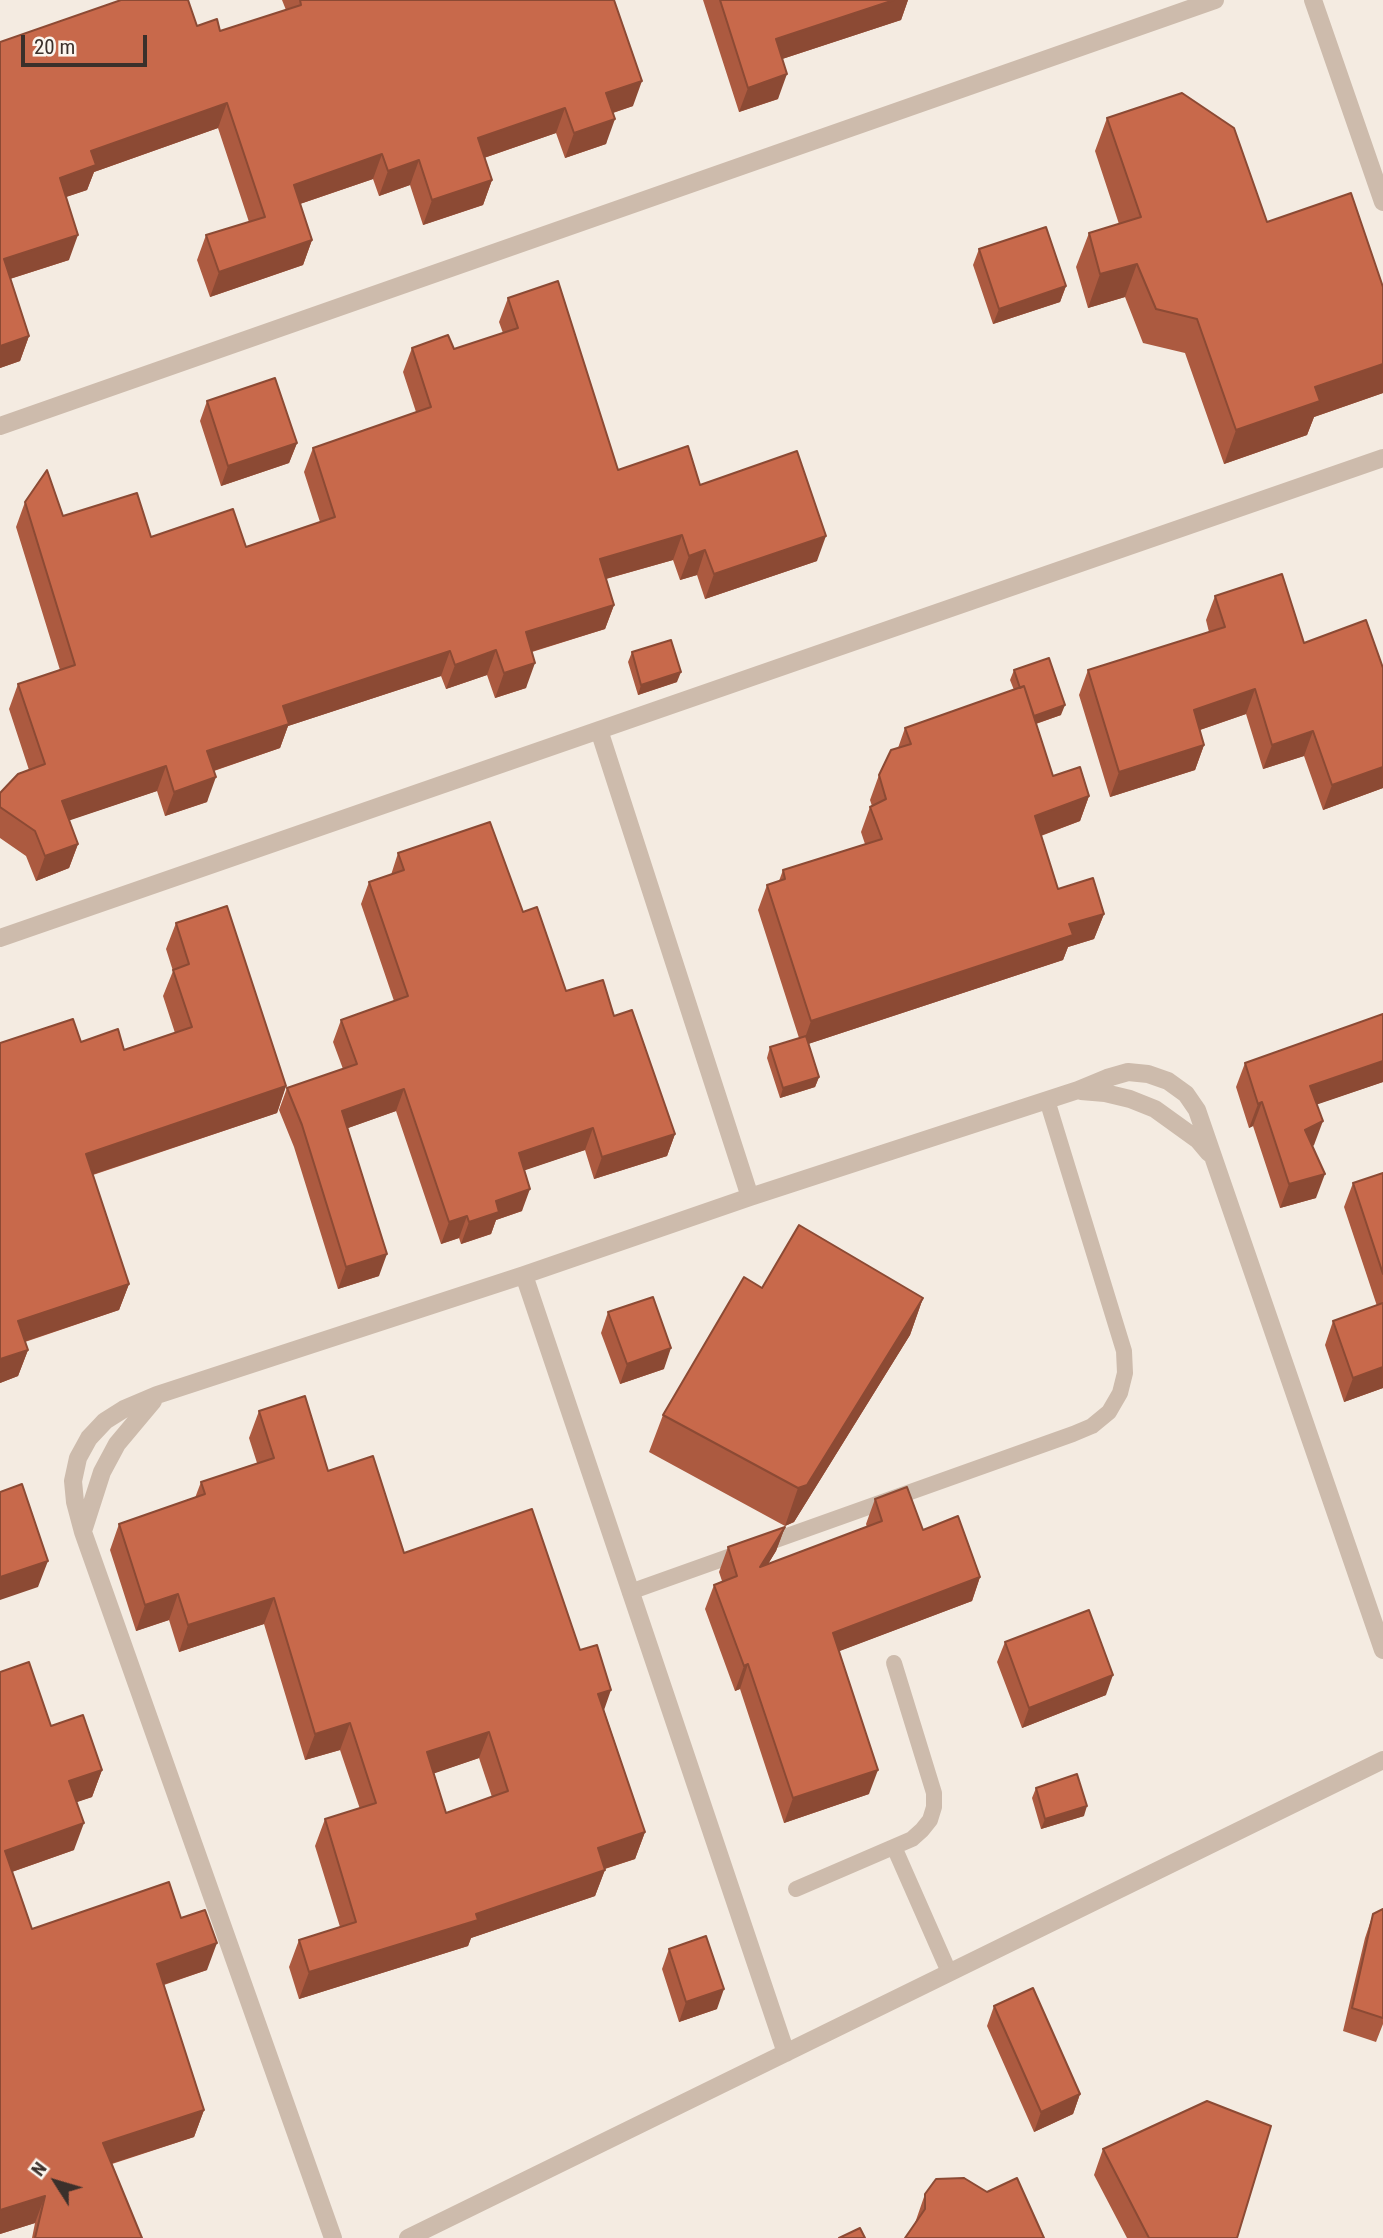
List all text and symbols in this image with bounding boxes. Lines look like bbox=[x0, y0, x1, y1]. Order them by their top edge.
scale bar bbox=[24, 21, 150, 65]
text: 20 m bbox=[34, 35, 75, 59]
north arrow bbox=[21, 2147, 91, 2217]
text: N bbox=[26, 2157, 52, 2181]

